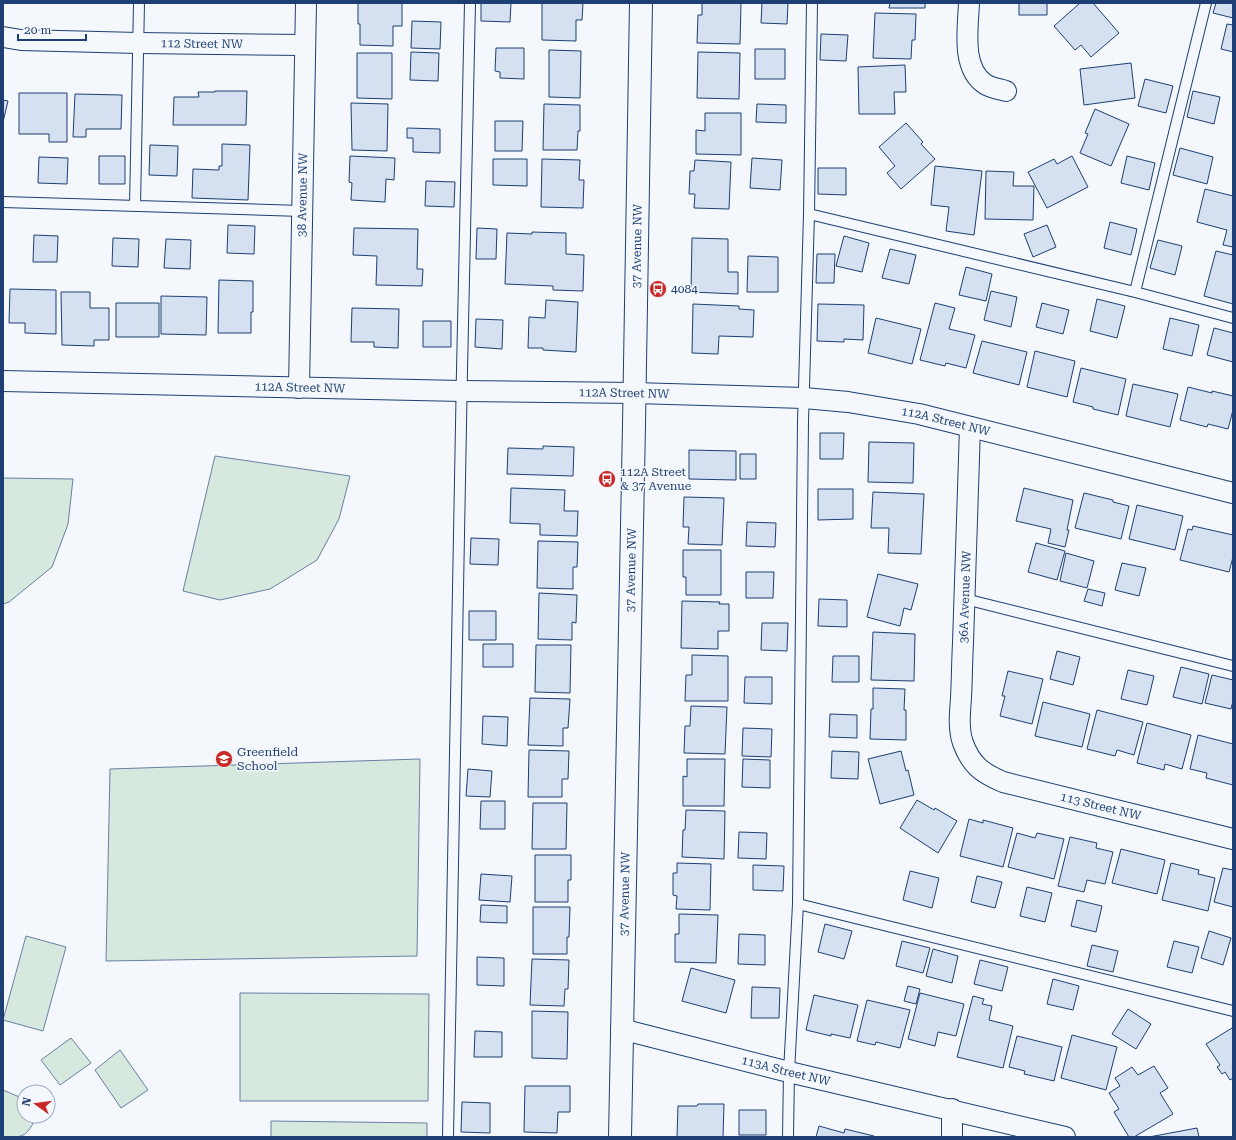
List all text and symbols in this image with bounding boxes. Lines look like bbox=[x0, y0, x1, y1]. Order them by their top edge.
scale bar bbox=[18, 16, 86, 42]
text: 20 m bbox=[24, 23, 51, 37]
street label: 112 Street NW bbox=[160, 36, 244, 51]
street label: 38 Avenue NW bbox=[295, 152, 310, 237]
street label: 37 Avenue NW bbox=[629, 203, 645, 288]
bus stop icon: 4084 bbox=[648, 279, 668, 299]
place label: 4084 bbox=[671, 282, 698, 296]
street label: 112A Street NW bbox=[254, 379, 346, 395]
street label: 112A Street NW bbox=[578, 385, 670, 401]
street label: 112A Street NW bbox=[900, 404, 992, 439]
place label: 112A Street & 37 Avenue bbox=[620, 465, 692, 493]
bus stop icon: 112A Street & 37 Avenue bbox=[597, 469, 617, 489]
street label: 37 Avenue NW bbox=[623, 527, 639, 612]
street label: 36A Avenue NW bbox=[956, 550, 974, 644]
place label: Greenfield School bbox=[237, 745, 298, 773]
school or university icon: Greenfield School bbox=[214, 749, 234, 769]
street label: 113 Street NW bbox=[1059, 789, 1143, 823]
street label: 37 Avenue NW bbox=[617, 851, 633, 936]
street label: 113A Street NW bbox=[740, 1053, 832, 1089]
north arrow bbox=[16, 1084, 56, 1124]
text: N bbox=[19, 1096, 34, 1107]

